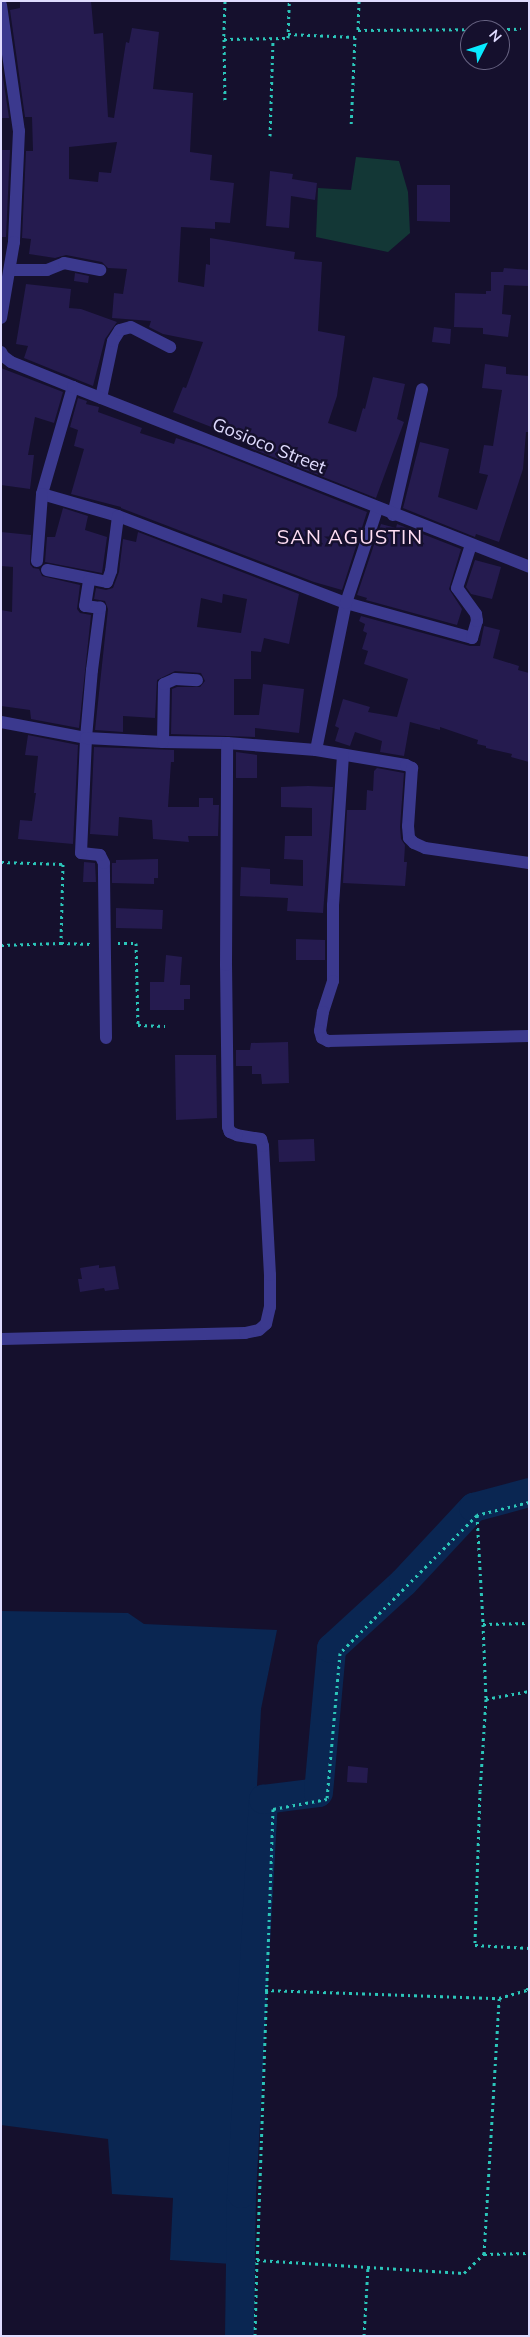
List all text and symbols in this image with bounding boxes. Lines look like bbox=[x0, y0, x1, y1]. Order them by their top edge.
north arrow bbox=[460, 20, 510, 70]
text: N bbox=[485, 26, 506, 46]
street label: Gosioco Street bbox=[209, 413, 329, 479]
district label: SAN AGUSTIN bbox=[275, 524, 425, 548]

